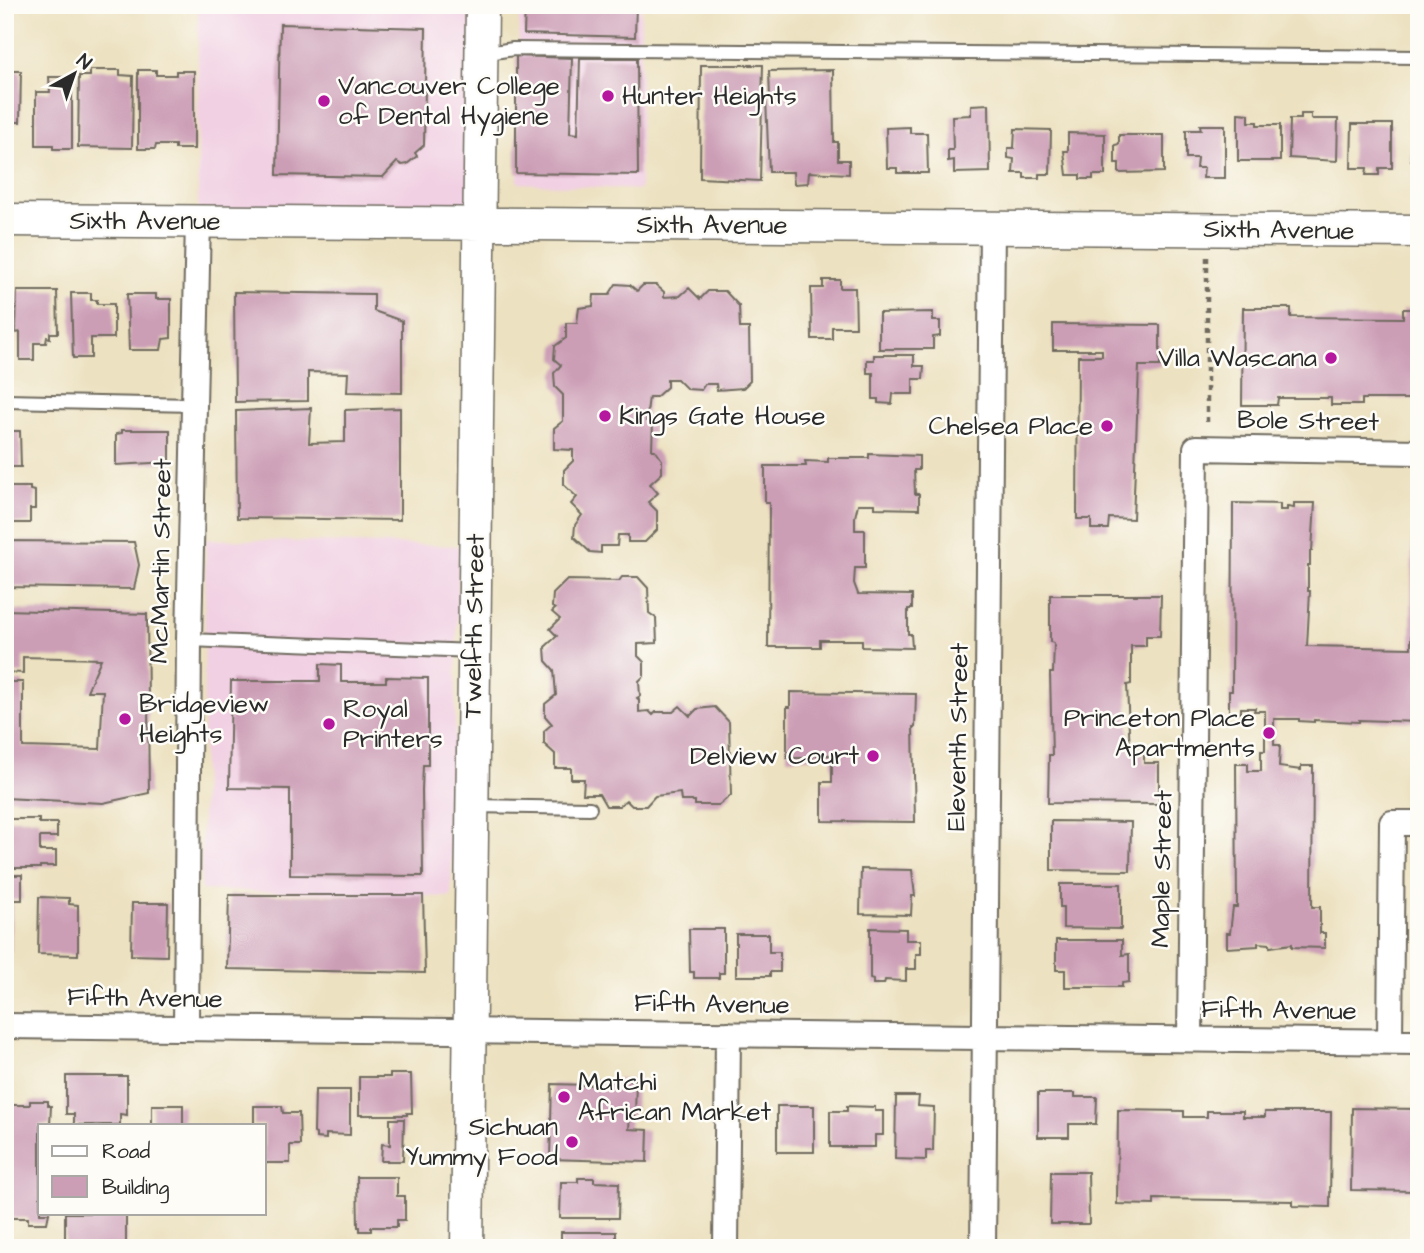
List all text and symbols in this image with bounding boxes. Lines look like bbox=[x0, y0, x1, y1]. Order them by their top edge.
north arrow bbox=[38, 38, 108, 108]
text: N bbox=[71, 48, 97, 76]
place label: Vancouver College of Dental Hygiene bbox=[338, 68, 560, 136]
place label: Hunter Heights bbox=[622, 78, 797, 116]
marker: Hunter Heights bbox=[600, 88, 616, 104]
marker: Vancouver College of Dental Hygiene bbox=[316, 93, 332, 109]
street label: Sixth Avenue bbox=[69, 203, 221, 239]
street label: Sixth Avenue bbox=[636, 207, 788, 243]
street label: Sixth Avenue bbox=[1203, 211, 1355, 249]
place label: Villa Wascana bbox=[1158, 340, 1317, 376]
marker: Villa Wascana bbox=[1323, 350, 1339, 366]
place label: Kings Gate House bbox=[619, 398, 825, 436]
street label: Bole Street bbox=[1237, 402, 1380, 440]
marker: Kings Gate House bbox=[597, 408, 613, 424]
place label: Chelsea Place bbox=[928, 408, 1093, 444]
marker: Chelsea Place bbox=[1099, 418, 1115, 434]
street label: McMartin Street bbox=[141, 458, 181, 664]
street label: Twelfth Street bbox=[454, 533, 494, 719]
street label: Eleventh Street bbox=[938, 642, 978, 831]
place label: Bridgeview Heights bbox=[139, 686, 269, 754]
place label: Royal Printers bbox=[343, 691, 443, 757]
place label: Princeton Place Apartments bbox=[1064, 700, 1255, 766]
marker: Bridgeview Heights bbox=[117, 711, 133, 727]
marker: Royal Printers bbox=[321, 716, 337, 732]
marker: Princeton Place Apartments bbox=[1261, 725, 1277, 741]
place label: Delview Court bbox=[690, 738, 859, 774]
marker: Delview Court bbox=[865, 748, 881, 764]
street label: Maple Street bbox=[1143, 789, 1181, 948]
street label: Fifth Avenue bbox=[67, 979, 223, 1017]
street label: Fifth Avenue bbox=[634, 985, 790, 1023]
street label: Fifth Avenue bbox=[1201, 991, 1357, 1029]
place label: Matchi African Market bbox=[578, 1064, 772, 1130]
marker: Matchi African Market bbox=[556, 1089, 572, 1105]
place label: Sichuan Yummy Food bbox=[405, 1109, 558, 1177]
legend bbox=[38, 1124, 266, 1214]
marker: Sichuan Yummy Food bbox=[564, 1134, 580, 1150]
text: Road bbox=[102, 1137, 150, 1166]
text: Building bbox=[102, 1173, 170, 1204]

